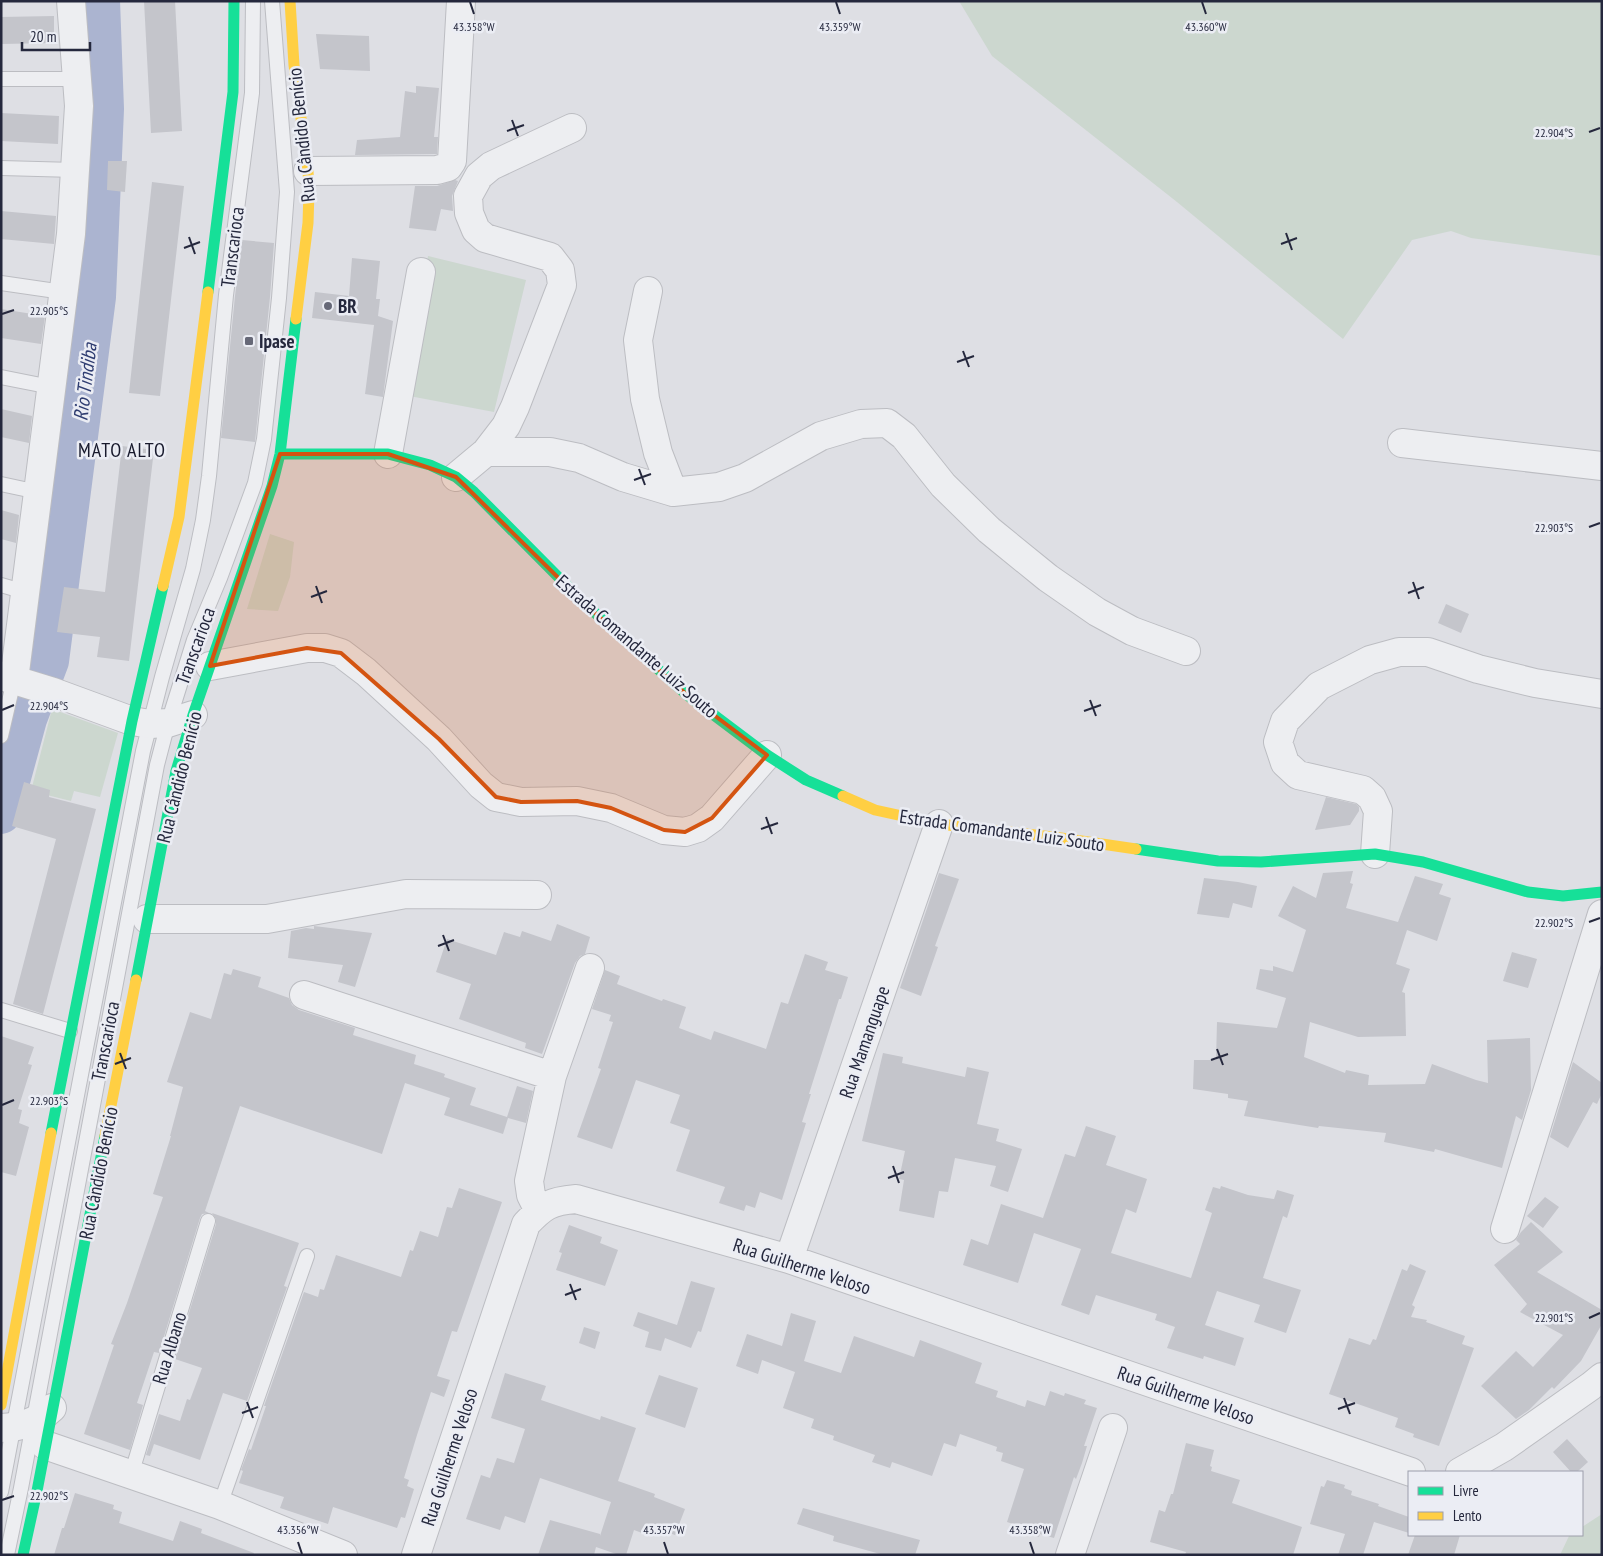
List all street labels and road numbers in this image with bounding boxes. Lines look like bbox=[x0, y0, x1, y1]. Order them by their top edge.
street label: Rua Cândido Benício bbox=[282, 67, 320, 203]
street label: Transcarioca bbox=[215, 205, 249, 289]
street label: Estrada Comandante Luiz Souto bbox=[551, 569, 723, 723]
street label: Transcarioca bbox=[170, 604, 220, 688]
street label: Rua Cândido Benício bbox=[151, 709, 207, 845]
street label: Estrada Comandante Luiz Souto bbox=[898, 804, 1106, 856]
street label: Rua Mamanguape bbox=[834, 983, 894, 1101]
street label: Transcarioca bbox=[86, 999, 124, 1083]
street label: Rua Cândido Benício bbox=[73, 1105, 123, 1241]
street label: Rua Guilherme Veloso bbox=[730, 1232, 874, 1300]
street label: Rua Albano bbox=[147, 1309, 191, 1387]
street label: Rua Guilherme Veloso bbox=[1114, 1360, 1258, 1430]
street label: Rua Guilherme Veloso bbox=[415, 1385, 483, 1529]

